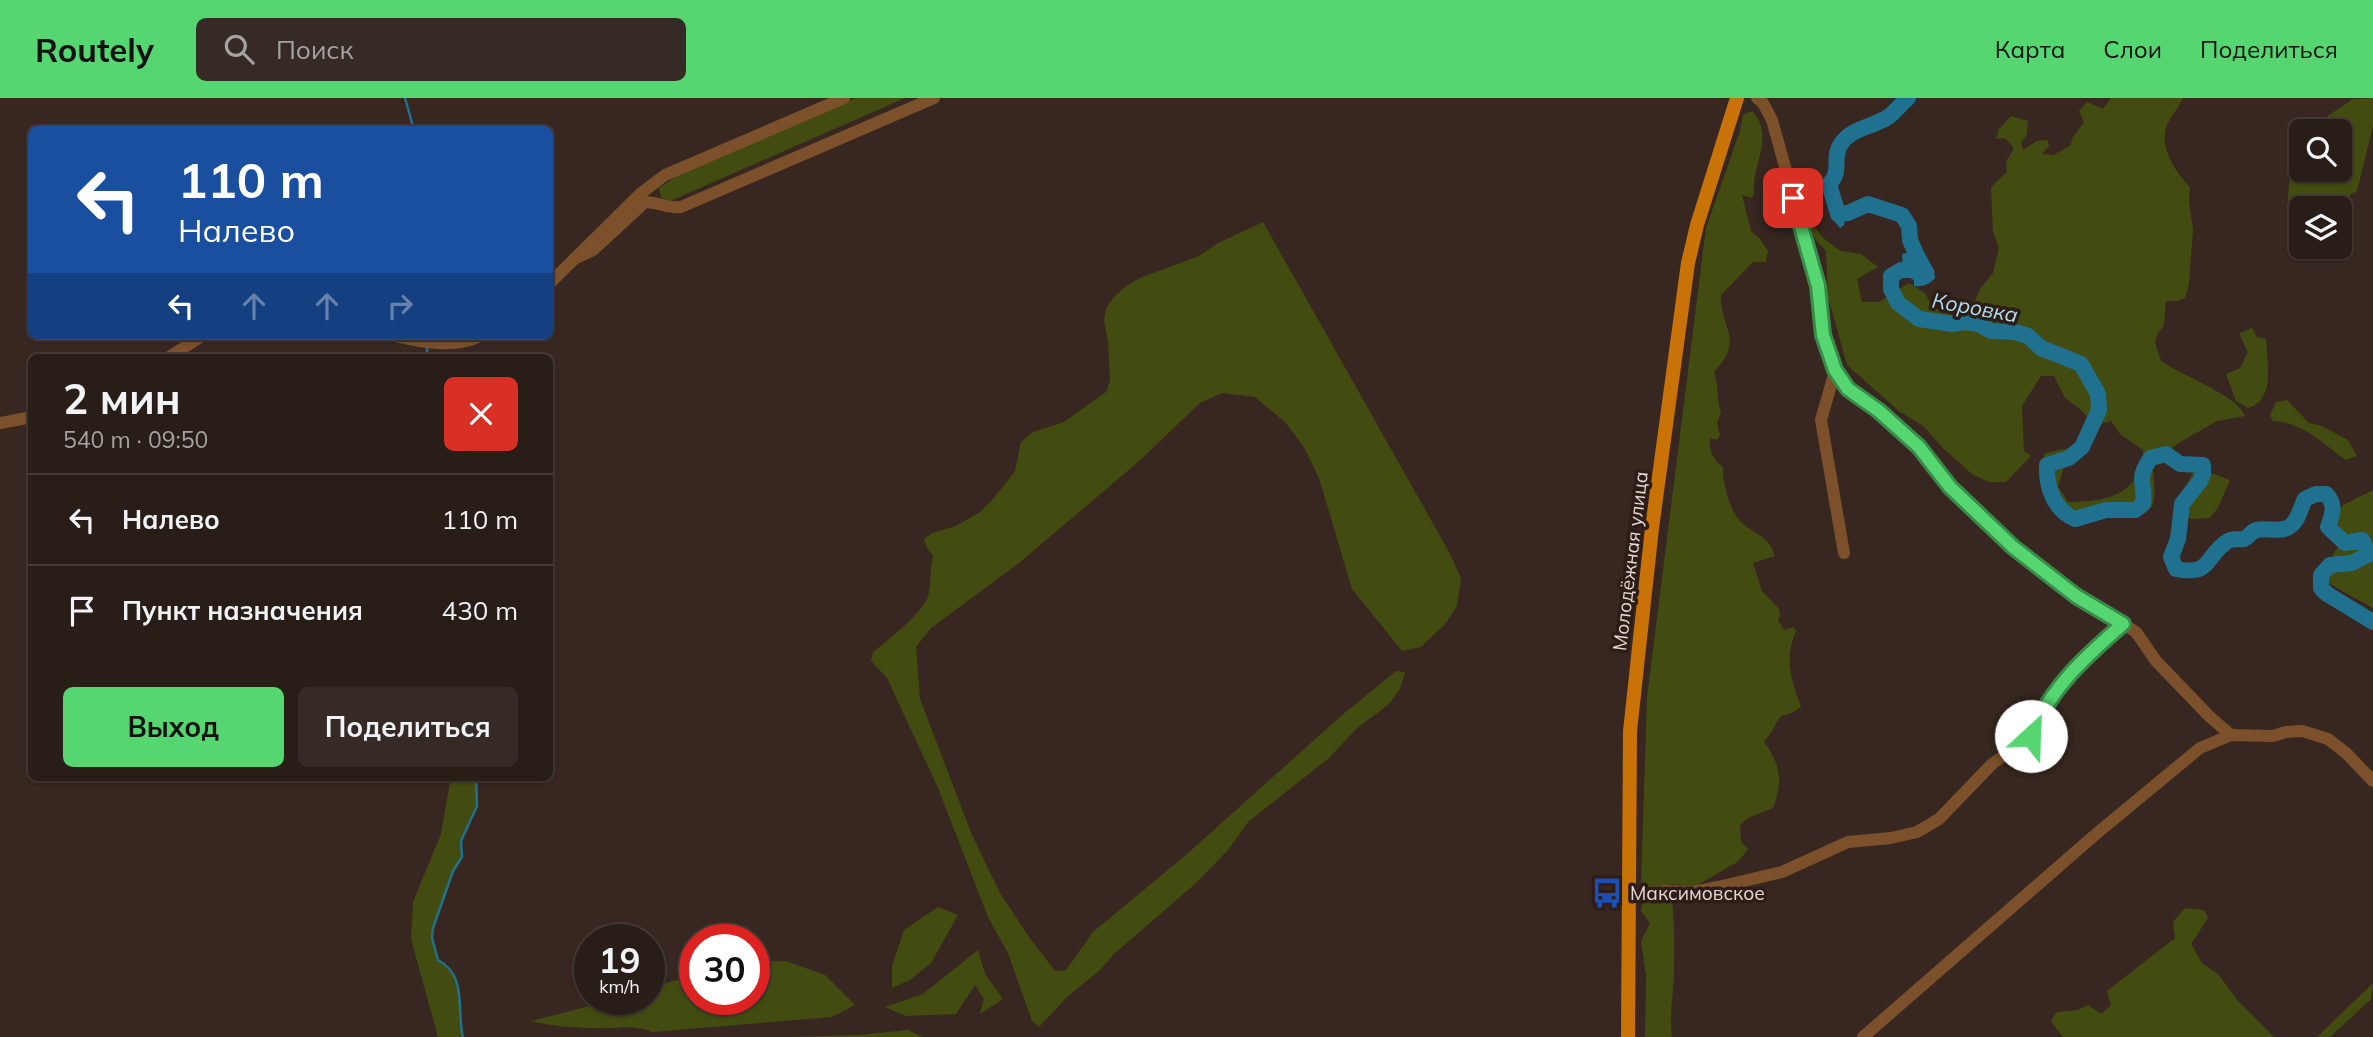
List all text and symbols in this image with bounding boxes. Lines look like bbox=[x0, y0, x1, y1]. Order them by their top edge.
search box bbox=[196, 18, 686, 81]
text: Routely bbox=[35, 29, 154, 70]
icon: search bbox=[220, 30, 258, 68]
text: Поиск bbox=[276, 33, 354, 66]
text: Карта bbox=[1995, 34, 2065, 64]
text: Слои bbox=[2103, 34, 2162, 64]
text: Поделиться bbox=[2200, 34, 2338, 64]
map controls bbox=[2289, 119, 2352, 259]
button: search bbox=[2289, 119, 2352, 182]
text: 110 m bbox=[178, 149, 324, 210]
icon: left bbox=[63, 154, 154, 245]
pin bbox=[1763, 168, 1823, 228]
icon: arrive bbox=[1774, 179, 1812, 217]
button: layers bbox=[2289, 196, 2352, 259]
text: Налево bbox=[178, 210, 295, 250]
icon: left bbox=[162, 287, 200, 325]
icon: ahead bbox=[235, 287, 273, 325]
icon: ahead bbox=[308, 287, 346, 325]
icon: right bbox=[381, 287, 419, 325]
water label: Коровка bbox=[1930, 287, 2020, 327]
text: 2 мин bbox=[63, 372, 181, 425]
button: close bbox=[444, 377, 518, 451]
text: 540 m · 09:50 bbox=[63, 425, 208, 454]
street label: Молодёжная улица bbox=[1607, 470, 1653, 652]
icon: left bbox=[63, 501, 101, 539]
text: Налево bbox=[122, 503, 220, 536]
text: 110 m bbox=[442, 503, 518, 536]
icon: arrive bbox=[63, 592, 101, 630]
text: Пункт назначения bbox=[122, 594, 363, 627]
text: 430 m bbox=[442, 594, 518, 627]
button: Выход bbox=[63, 687, 284, 767]
button: Поделиться bbox=[298, 687, 518, 767]
position arrow bbox=[1994, 699, 2068, 773]
bus stop icon: Максимовское bbox=[1590, 876, 1624, 910]
place label: Максимовское bbox=[1630, 881, 1765, 905]
speed limit sign: 30 bbox=[679, 924, 770, 1015]
text: 19 bbox=[598, 938, 641, 982]
text: km/h bbox=[599, 975, 640, 998]

